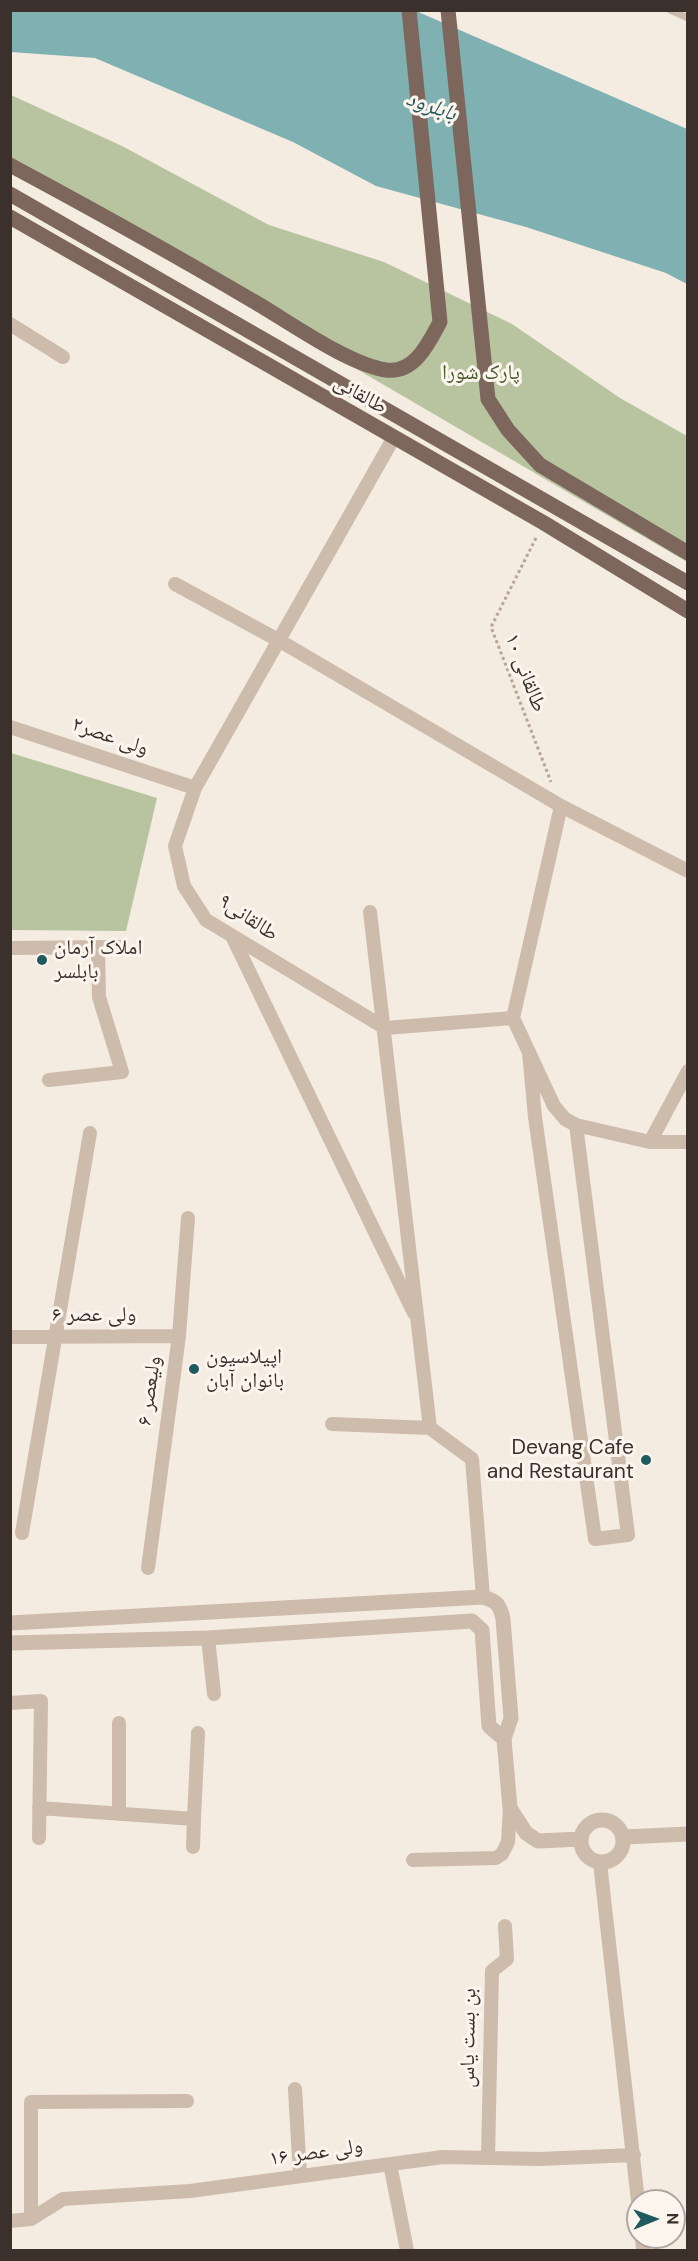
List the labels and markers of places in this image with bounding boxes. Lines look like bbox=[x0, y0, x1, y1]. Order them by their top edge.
place label: املاک آرمان بابلسر bbox=[54, 935, 142, 985]
marker: املاک آرمان بابلسر bbox=[35, 953, 49, 967]
place label: اپیلاسیون بانوان آبان bbox=[206, 1344, 284, 1394]
marker: اپیلاسیون بانوان آبان bbox=[187, 1362, 201, 1376]
place label: Devang Cafe and Restaurant bbox=[487, 1435, 634, 1485]
marker: Devang Cafe and Restaurant bbox=[639, 1453, 653, 1467]

